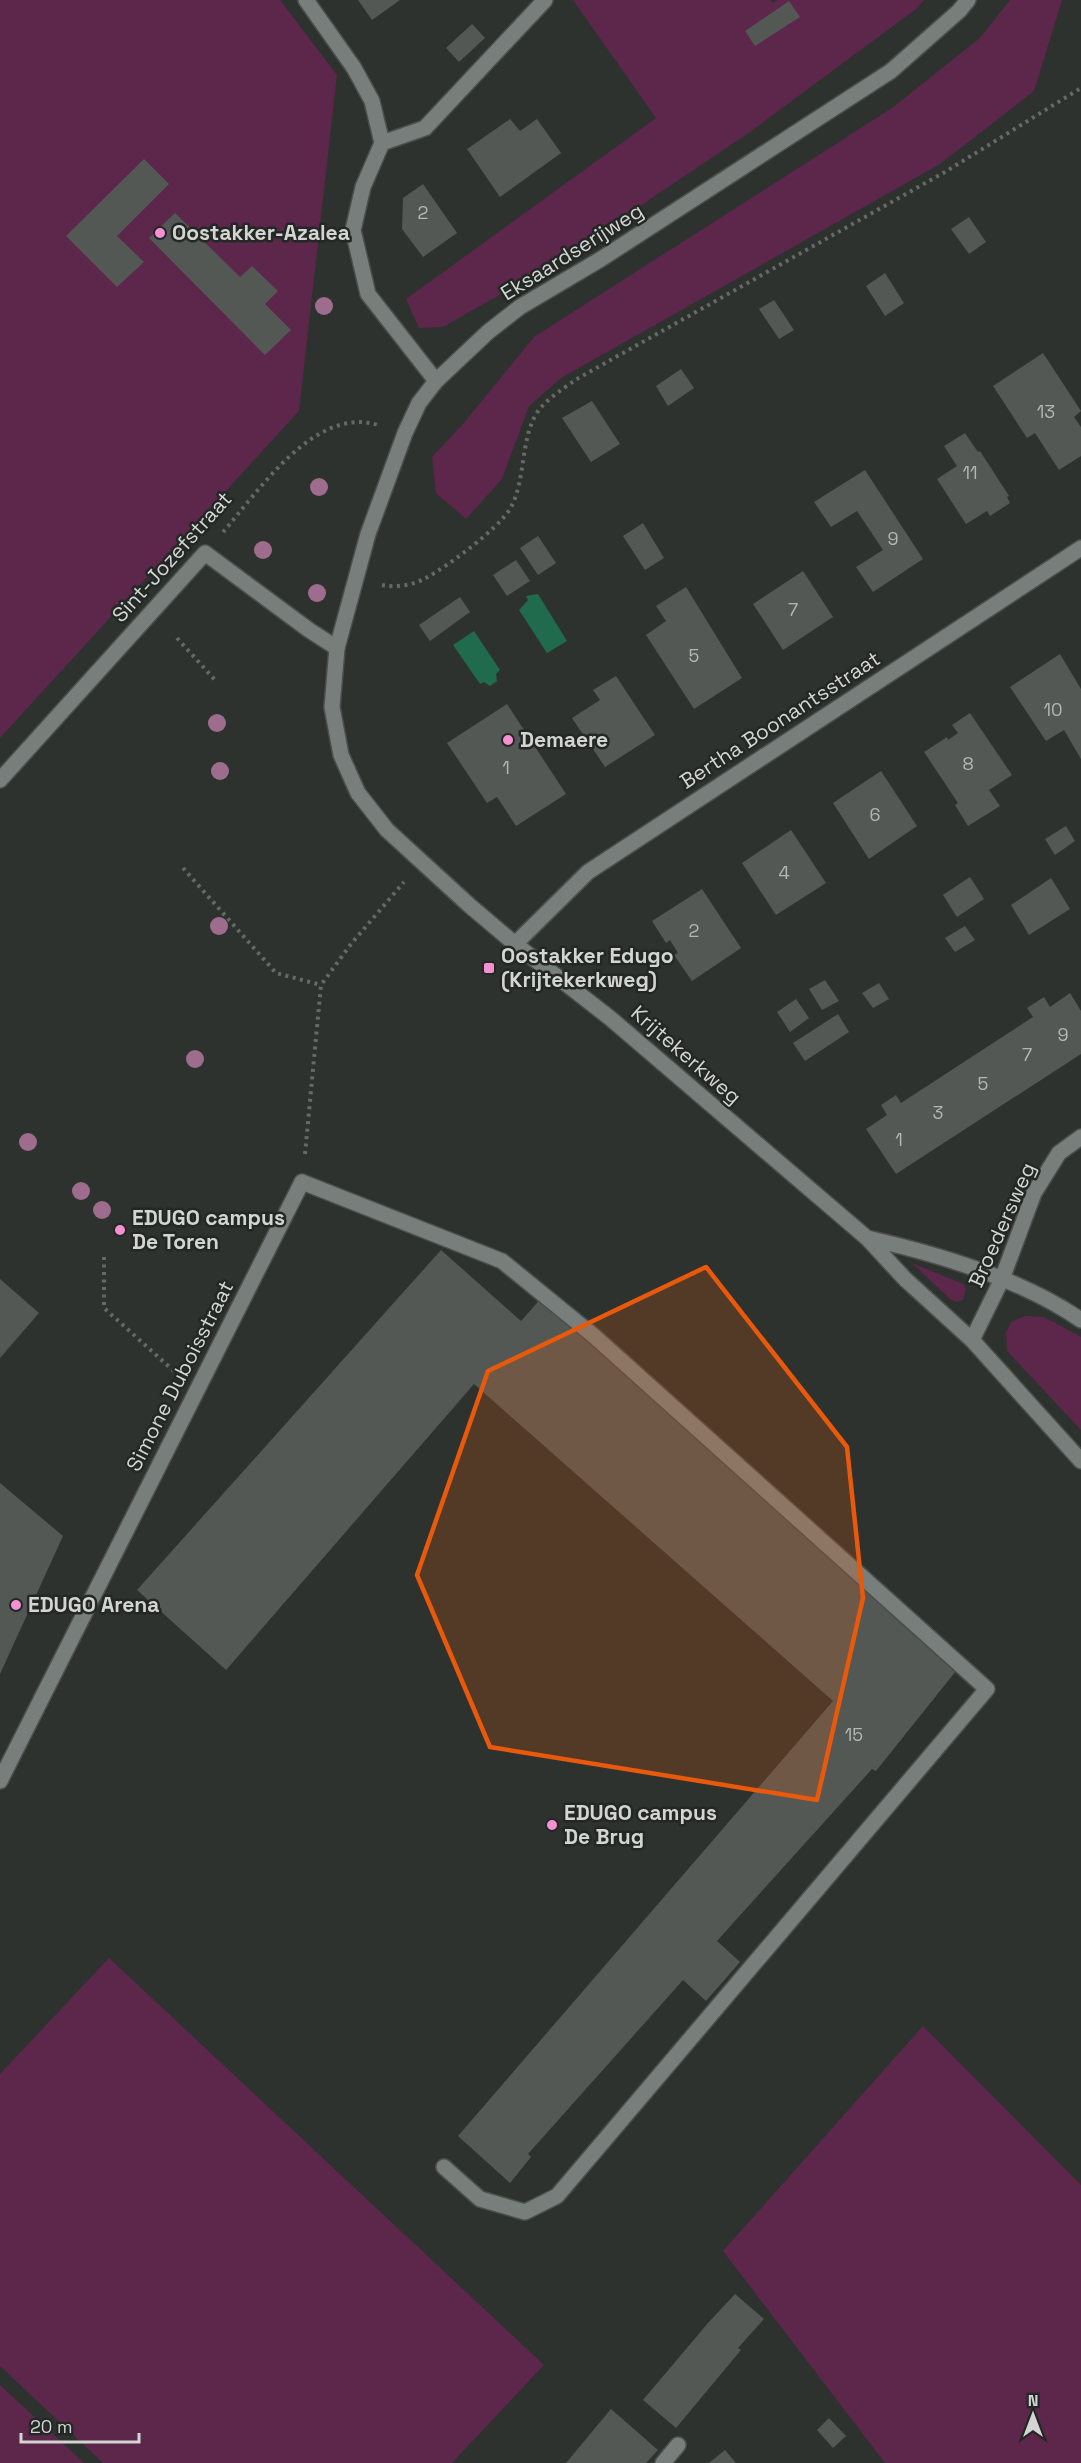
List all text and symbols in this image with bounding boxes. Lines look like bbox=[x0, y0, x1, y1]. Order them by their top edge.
street label: Eksaardserijweg bbox=[495, 197, 648, 306]
house number: 2 bbox=[418, 201, 428, 224]
place label: Oostakker-Azalea bbox=[172, 219, 350, 246]
marker: Oostakker-Azalea bbox=[153, 226, 167, 240]
house number: 13 bbox=[1037, 400, 1055, 423]
house number: 11 bbox=[962, 461, 978, 484]
street label: Sint-Jozefstraat bbox=[106, 486, 237, 628]
house number: 9 bbox=[887, 527, 899, 550]
house number: 7 bbox=[788, 598, 798, 621]
house number: 5 bbox=[689, 644, 699, 667]
street label: Bertha Boonantsstraat bbox=[674, 645, 885, 794]
house number: 10 bbox=[1043, 698, 1063, 721]
place label: Demaere bbox=[520, 726, 608, 753]
marker: Demaere bbox=[501, 733, 515, 747]
house number: 8 bbox=[962, 752, 974, 775]
house number: 1 bbox=[502, 756, 510, 779]
house number: 6 bbox=[869, 803, 881, 826]
house number: 4 bbox=[778, 861, 790, 884]
house number: 2 bbox=[689, 919, 699, 942]
place label: Oostakker Edugo (Krijtekerkweg) bbox=[501, 942, 674, 993]
marker: Oostakker Edugo (Krijtekerkweg) bbox=[482, 961, 496, 975]
street label: Krijtekerkweg bbox=[626, 999, 747, 1110]
house number: 9 bbox=[1057, 1023, 1069, 1046]
house number: 7 bbox=[1022, 1043, 1032, 1066]
house number: 5 bbox=[978, 1072, 988, 1095]
house number: 3 bbox=[933, 1101, 943, 1124]
house number: 1 bbox=[895, 1128, 903, 1151]
street label: Broedersweg bbox=[962, 1158, 1041, 1291]
place label: EDUGO campus De Toren bbox=[132, 1204, 285, 1255]
marker: EDUGO campus De Toren bbox=[113, 1223, 127, 1237]
street label: Simone Duboisstraat bbox=[120, 1276, 239, 1476]
place label: EDUGO Arena bbox=[28, 1591, 159, 1618]
marker: EDUGO Arena bbox=[9, 1598, 23, 1612]
house number: 15 bbox=[845, 1723, 863, 1746]
place label: EDUGO campus De Brug bbox=[564, 1799, 717, 1850]
marker: EDUGO campus De Brug bbox=[545, 1818, 559, 1832]
north arrow bbox=[1003, 2385, 1063, 2445]
text: N bbox=[1028, 2390, 1038, 2411]
scale bar bbox=[21, 2406, 140, 2444]
text: 20 m bbox=[30, 2415, 73, 2438]

